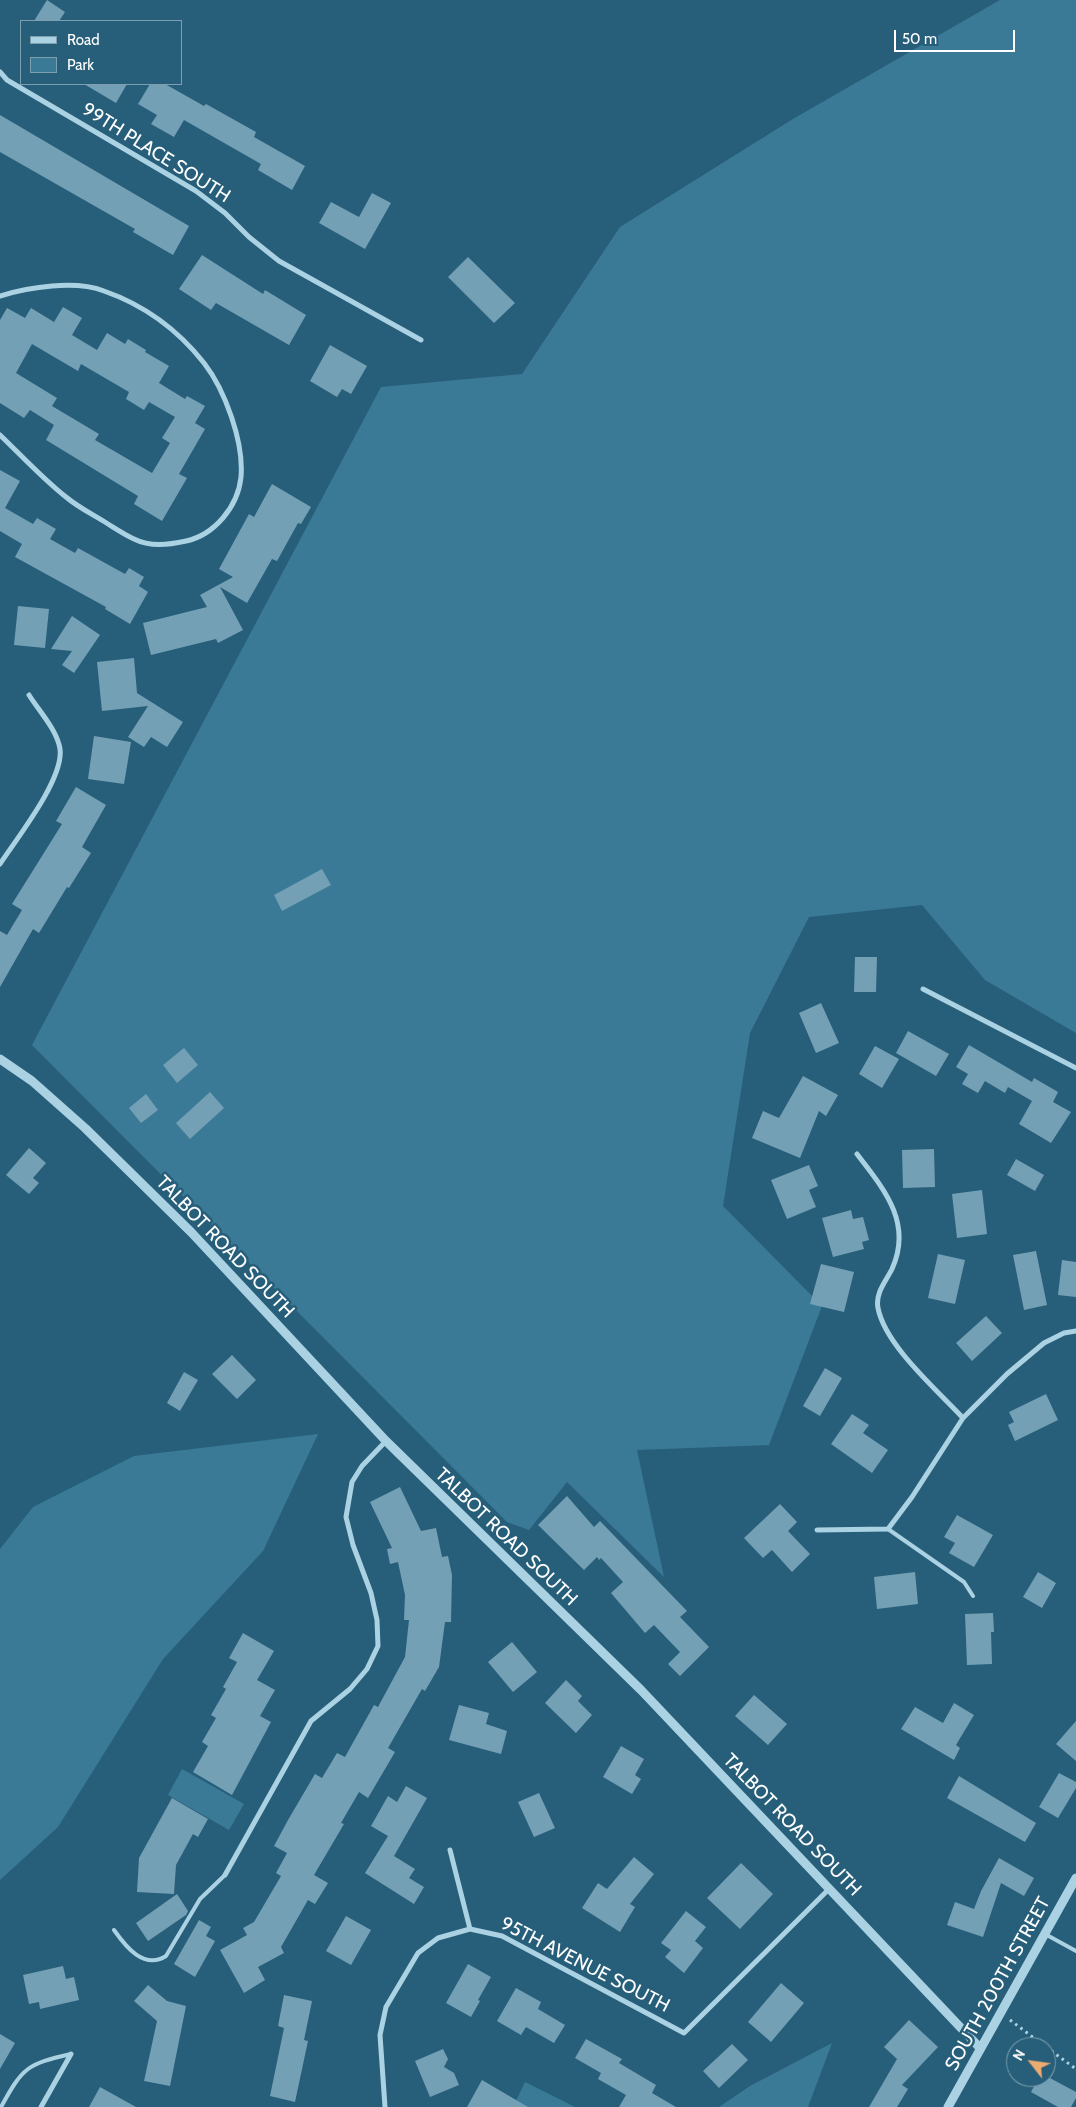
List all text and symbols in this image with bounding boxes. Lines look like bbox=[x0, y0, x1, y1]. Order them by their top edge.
legend bbox=[20, 20, 182, 85]
scale bar bbox=[896, 20, 1017, 52]
text: 50 m bbox=[902, 30, 937, 48]
text: Road bbox=[67, 31, 100, 49]
text: Park bbox=[67, 56, 94, 74]
street label: 99TH PLACE SOUTH bbox=[78, 98, 234, 208]
street label: TALBOT ROAD SOUTH bbox=[151, 1171, 299, 1323]
street label: TALBOT ROAD SOUTH bbox=[430, 1463, 582, 1611]
street label: TALBOT ROAD SOUTH bbox=[718, 1749, 866, 1901]
street label: SOUTH 200TH STREET bbox=[941, 1893, 1055, 2075]
street label: 95TH AVENUE SOUTH bbox=[497, 1912, 673, 2018]
north arrow bbox=[1006, 2037, 1056, 2087]
text: N bbox=[1009, 2046, 1029, 2064]

